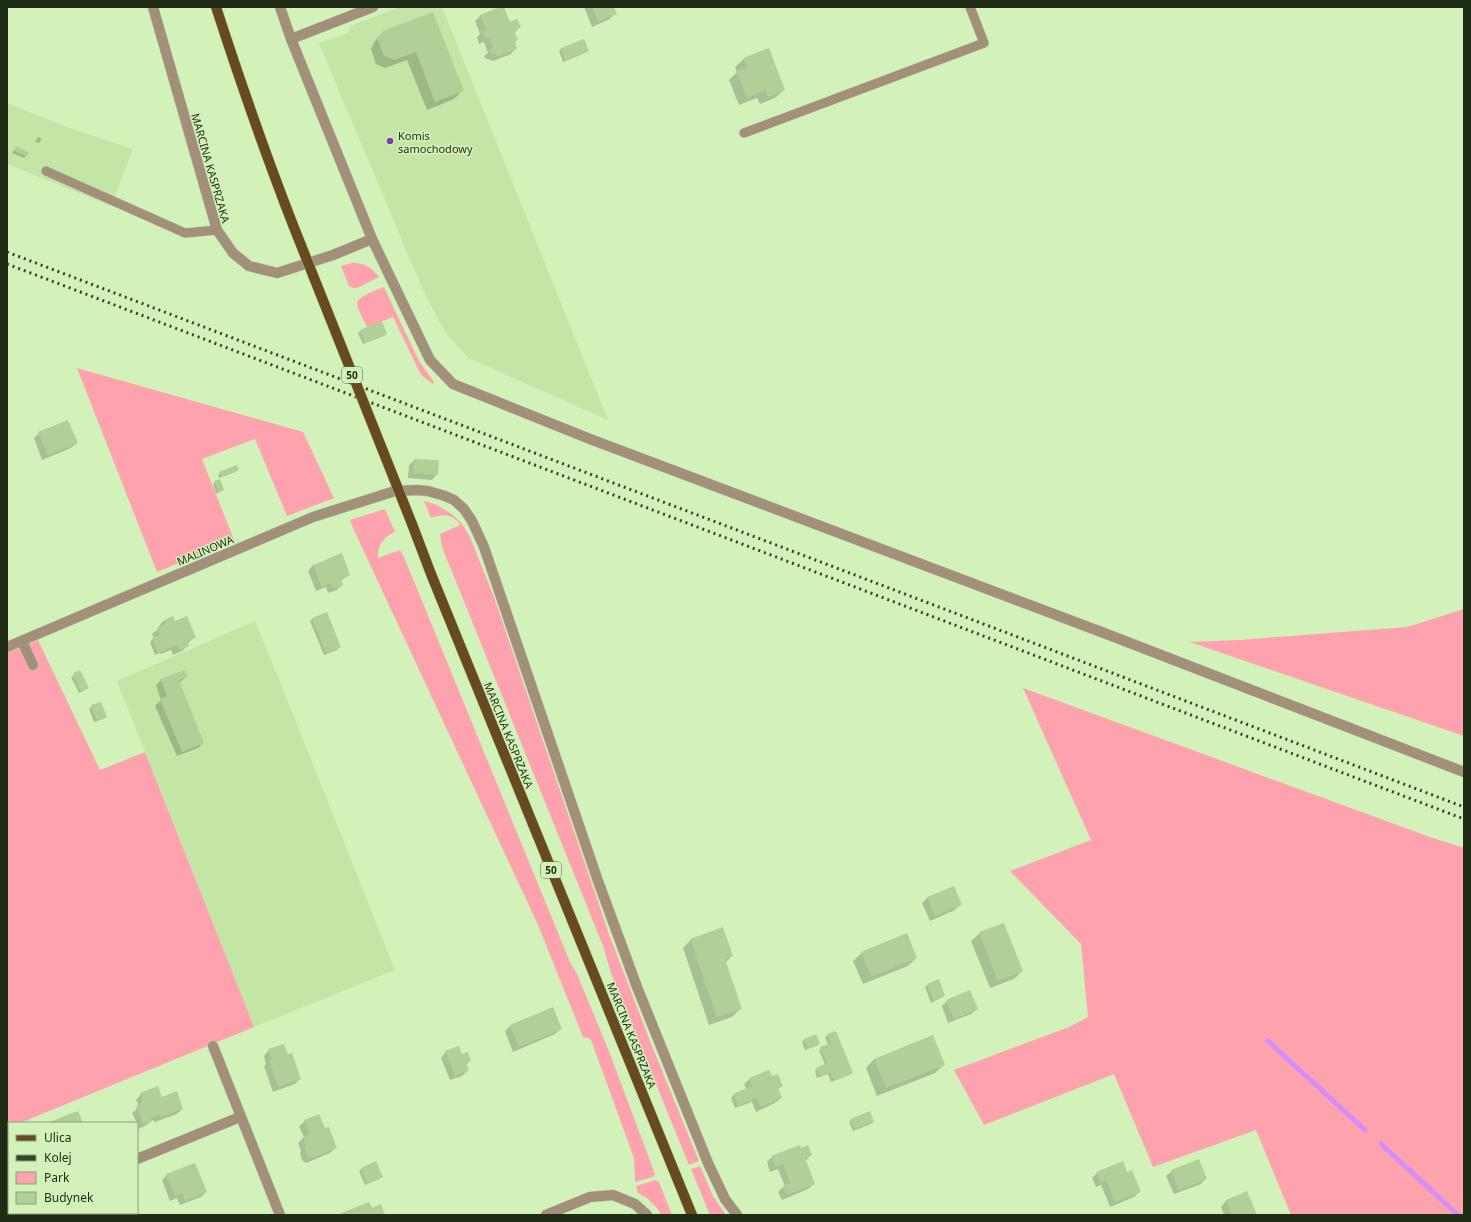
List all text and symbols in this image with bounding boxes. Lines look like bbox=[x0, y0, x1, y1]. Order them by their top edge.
street label: MARCINA KASPRZAKA bbox=[188, 111, 234, 225]
place label: Komis samochodowy bbox=[398, 128, 473, 156]
marker: Komis samochodowy bbox=[385, 136, 395, 146]
road number: 50 bbox=[342, 367, 362, 383]
street label: MALINOWA bbox=[174, 531, 237, 569]
street label: MARCINA KASPRZAKA bbox=[481, 680, 538, 791]
road number: 50 bbox=[541, 862, 561, 878]
street label: MARCINA KASPRZAKA bbox=[604, 980, 661, 1091]
legend bbox=[8, 1122, 138, 1214]
text: Ulica bbox=[44, 1129, 71, 1146]
text: Kolej bbox=[44, 1149, 72, 1166]
text: Park bbox=[44, 1169, 70, 1186]
text: Budynek bbox=[44, 1189, 94, 1206]

